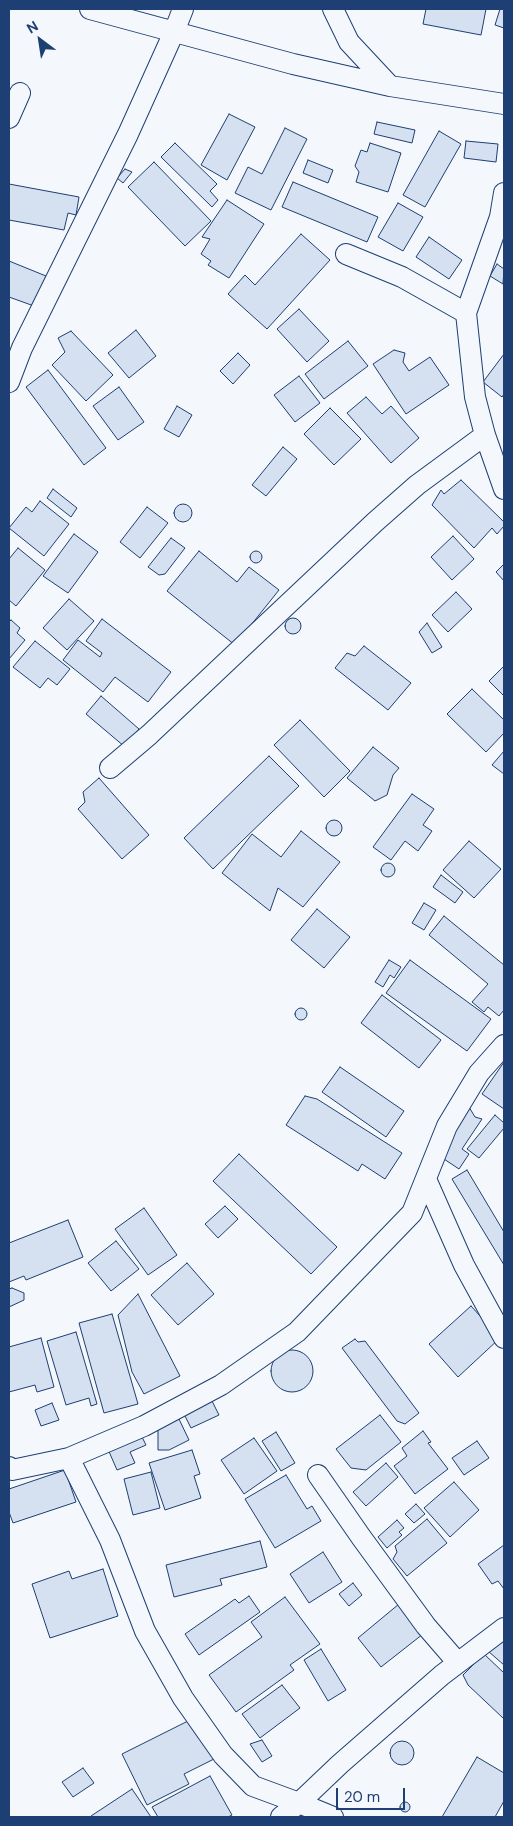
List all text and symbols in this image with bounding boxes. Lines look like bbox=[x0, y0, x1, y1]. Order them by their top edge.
north arrow bbox=[15, 15, 65, 65]
text: N bbox=[23, 17, 41, 37]
scale bar bbox=[338, 1778, 407, 1810]
text: 20 m bbox=[344, 1787, 380, 1807]

